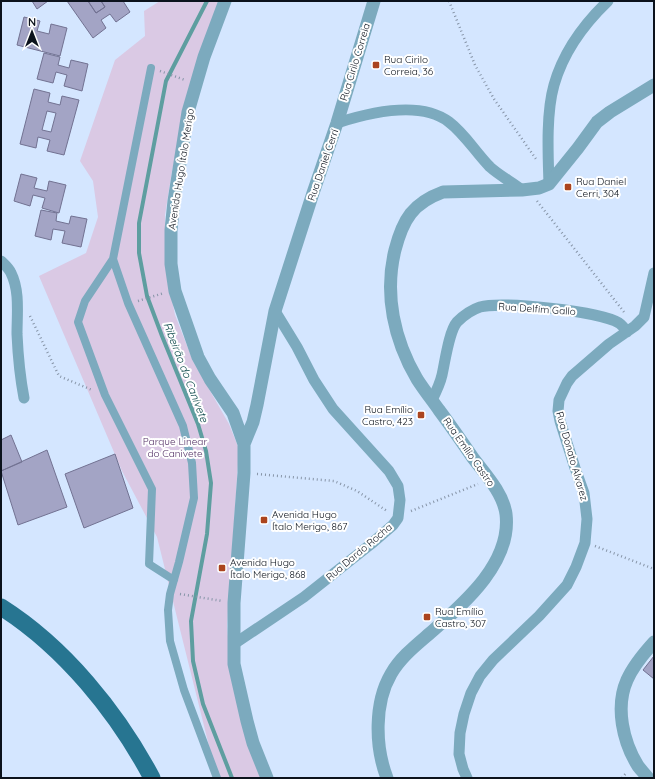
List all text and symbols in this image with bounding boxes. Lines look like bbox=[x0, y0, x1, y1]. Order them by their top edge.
north arrow bbox=[12, 12, 52, 52]
text: N bbox=[28, 15, 36, 29]
street label: Rua Cirilo Correia bbox=[337, 22, 373, 102]
place label: Rua Cirilo Correia, 36 bbox=[384, 53, 434, 78]
marker: Rua Cirilo Correia, 36 bbox=[371, 60, 381, 70]
street label: Avenida Hugo Ítalo Merigo bbox=[165, 108, 197, 230]
street label: Rua Daniel Cerri bbox=[305, 127, 341, 203]
place label: Rua Daniel Cerri, 304 bbox=[576, 175, 626, 200]
marker: Rua Daniel Cerri, 304 bbox=[563, 182, 573, 192]
street label: Rua Delfim Gallo bbox=[498, 300, 576, 318]
water label: Ribeirão do Canivete bbox=[160, 320, 212, 425]
place label: Rua Emílio Castro, 423 bbox=[362, 403, 413, 428]
marker: Rua Emílio Castro, 423 bbox=[416, 410, 426, 420]
street label: Rua Donato Alvarez bbox=[553, 410, 591, 502]
street label: Rua Emílio Castro bbox=[440, 415, 498, 489]
park label: Parque Linear do Canivete bbox=[143, 435, 207, 460]
place label: Avenida Hugo Ítalo Merigo, 867 bbox=[272, 508, 348, 533]
marker: Avenida Hugo Ítalo Merigo, 867 bbox=[259, 515, 269, 525]
street label: Rua Dardo Rocha bbox=[323, 521, 395, 583]
place label: Avenida Hugo Ítalo Merigo, 868 bbox=[230, 556, 306, 581]
marker: Avenida Hugo Ítalo Merigo, 868 bbox=[217, 563, 227, 573]
place label: Rua Emílio Castro, 307 bbox=[435, 605, 486, 630]
marker: Rua Emílio Castro, 307 bbox=[422, 612, 432, 622]

